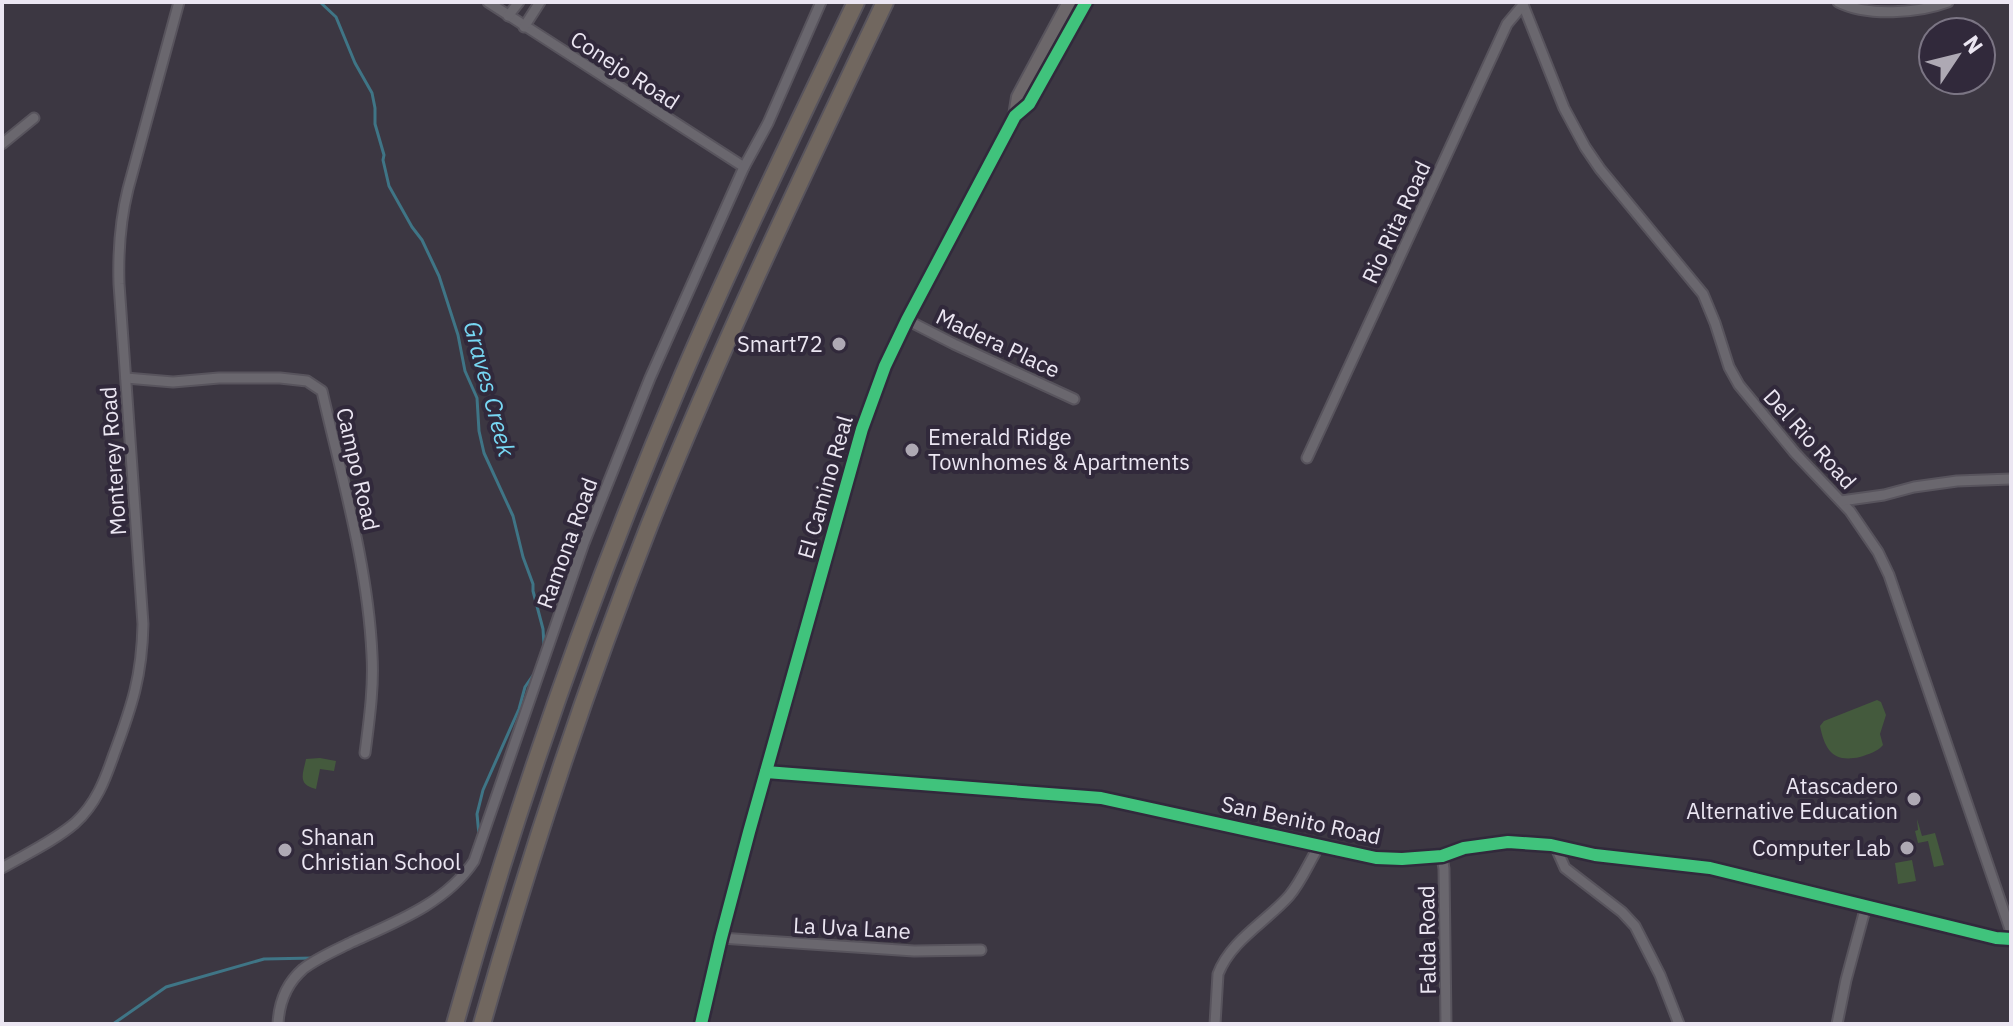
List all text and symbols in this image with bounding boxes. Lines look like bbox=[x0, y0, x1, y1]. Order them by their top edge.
north arrow bbox=[1917, 16, 1997, 96]
street label: Conejo Road bbox=[565, 24, 685, 116]
text: N bbox=[1957, 29, 1990, 59]
street label: Rio Rita Road bbox=[1355, 156, 1437, 288]
street label: Madera Place bbox=[932, 301, 1065, 384]
water label: Graves Creek bbox=[457, 318, 524, 460]
place label: Smart72 bbox=[737, 329, 823, 358]
marker: Smart72 bbox=[830, 335, 848, 353]
street label: Del Rio Road bbox=[1758, 382, 1863, 495]
street label: Monterey Road bbox=[93, 386, 132, 536]
street label: Campo Road bbox=[330, 404, 387, 533]
street label: El Camino Real bbox=[790, 412, 859, 562]
place label: Emerald Ridge Townhomes & Apartments bbox=[928, 422, 1190, 476]
marker: Emerald Ridge Townhomes & Apartments bbox=[903, 441, 921, 459]
street label: Ramona Road bbox=[529, 473, 604, 612]
place label: Atascadero Alternative Education bbox=[1686, 771, 1898, 825]
street label: San Benito Road bbox=[1219, 788, 1384, 851]
marker: Atascadero Alternative Education bbox=[1905, 790, 1923, 808]
place label: Shanan Christian School bbox=[301, 822, 461, 876]
place label: Computer Lab bbox=[1752, 833, 1891, 862]
marker: Computer Lab bbox=[1898, 839, 1916, 857]
marker: Shanan Christian School bbox=[276, 841, 294, 859]
street label: Falda Road bbox=[1411, 885, 1442, 995]
street label: La Uva Lane bbox=[792, 910, 912, 945]

